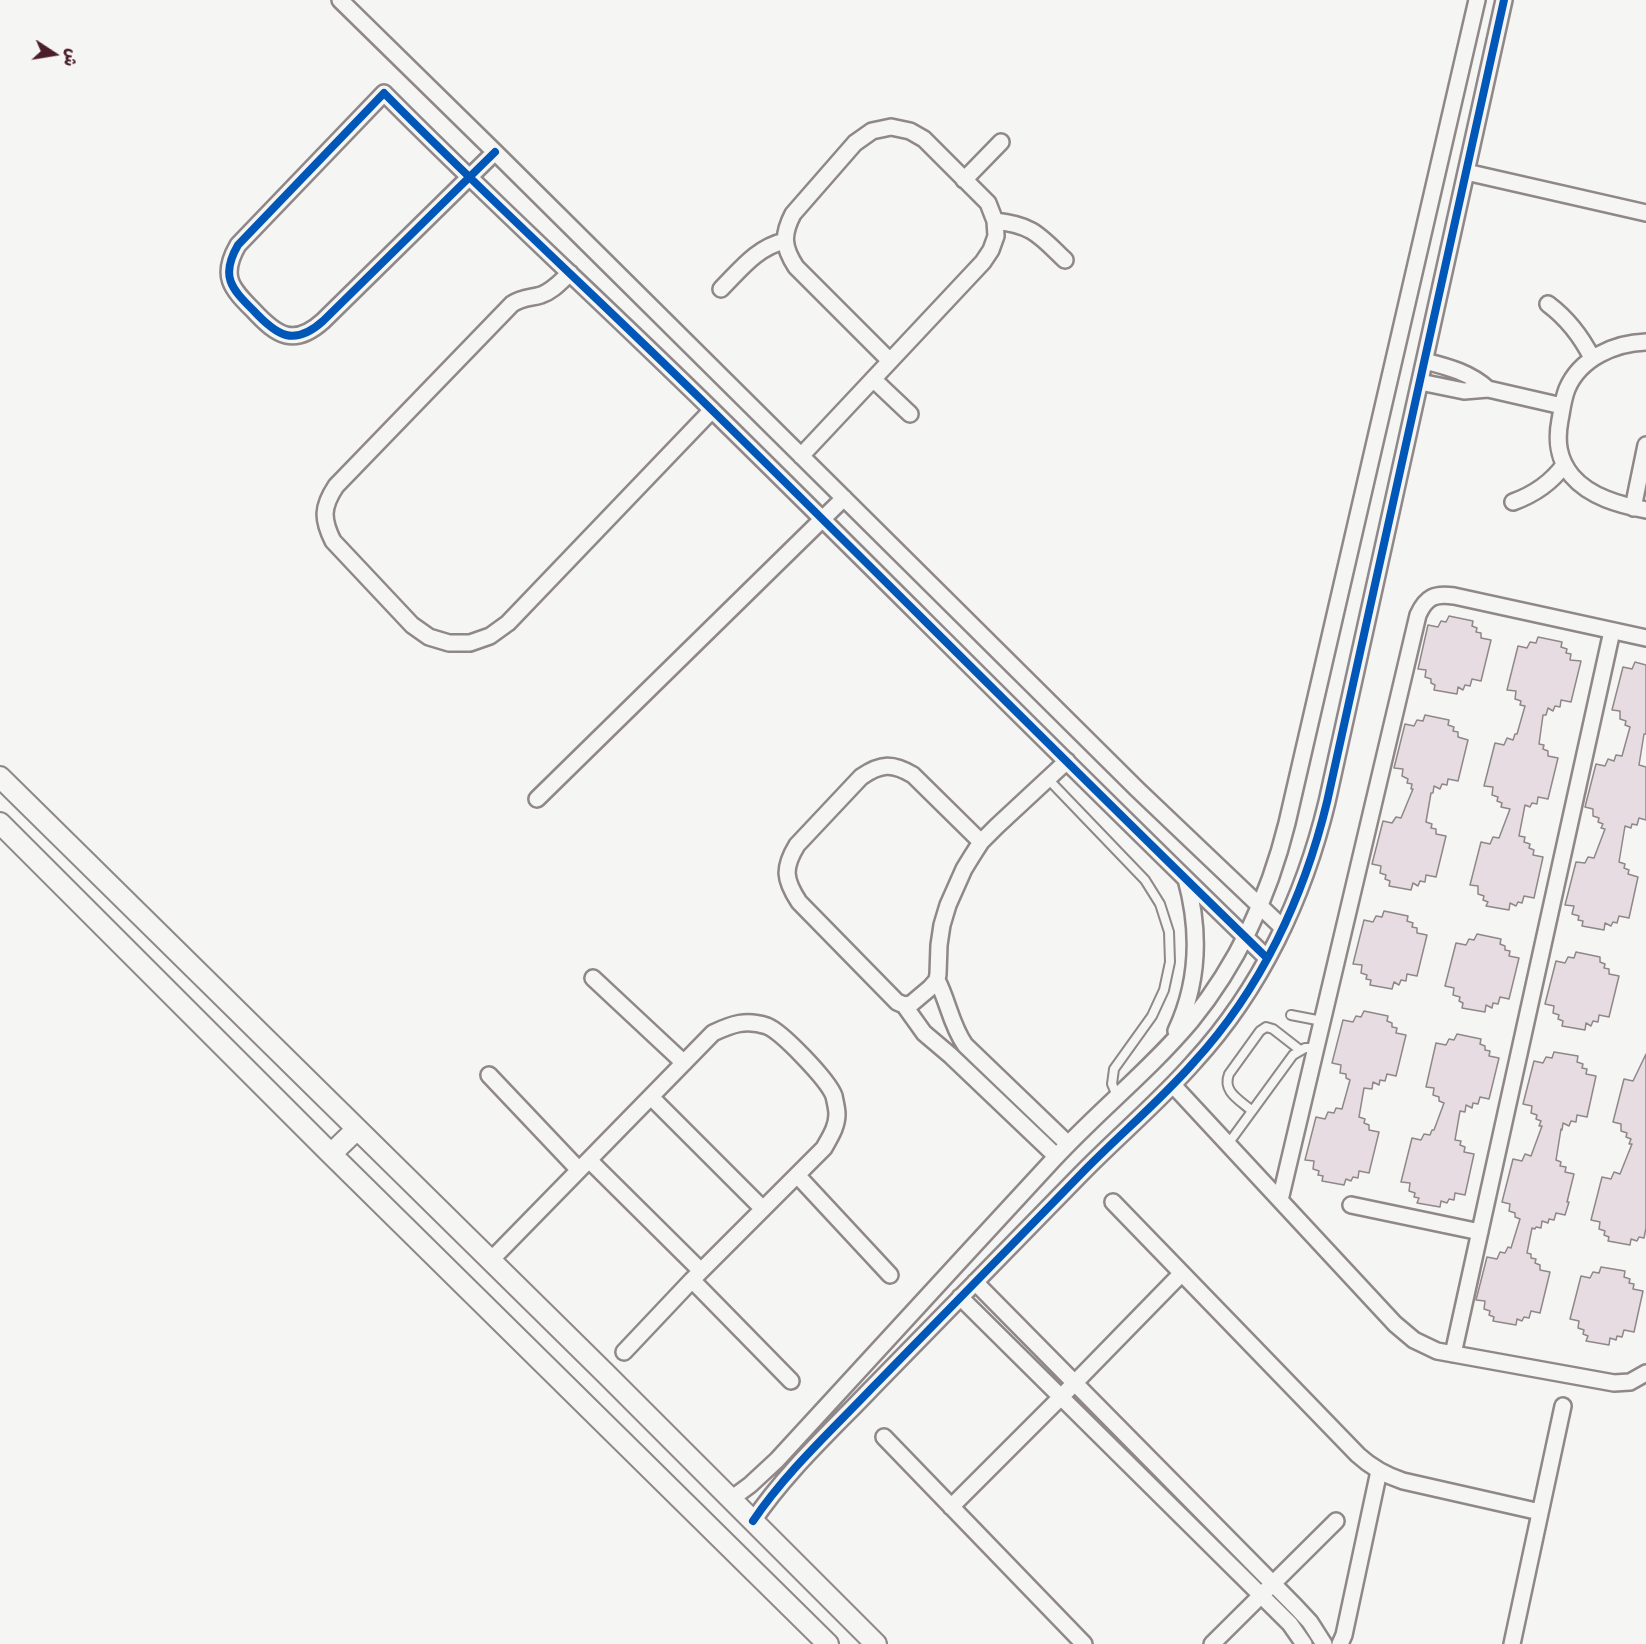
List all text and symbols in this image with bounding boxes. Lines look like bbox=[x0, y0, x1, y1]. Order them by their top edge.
north arrow bbox=[24, 24, 84, 84]
text: ش bbox=[60, 47, 84, 69]

